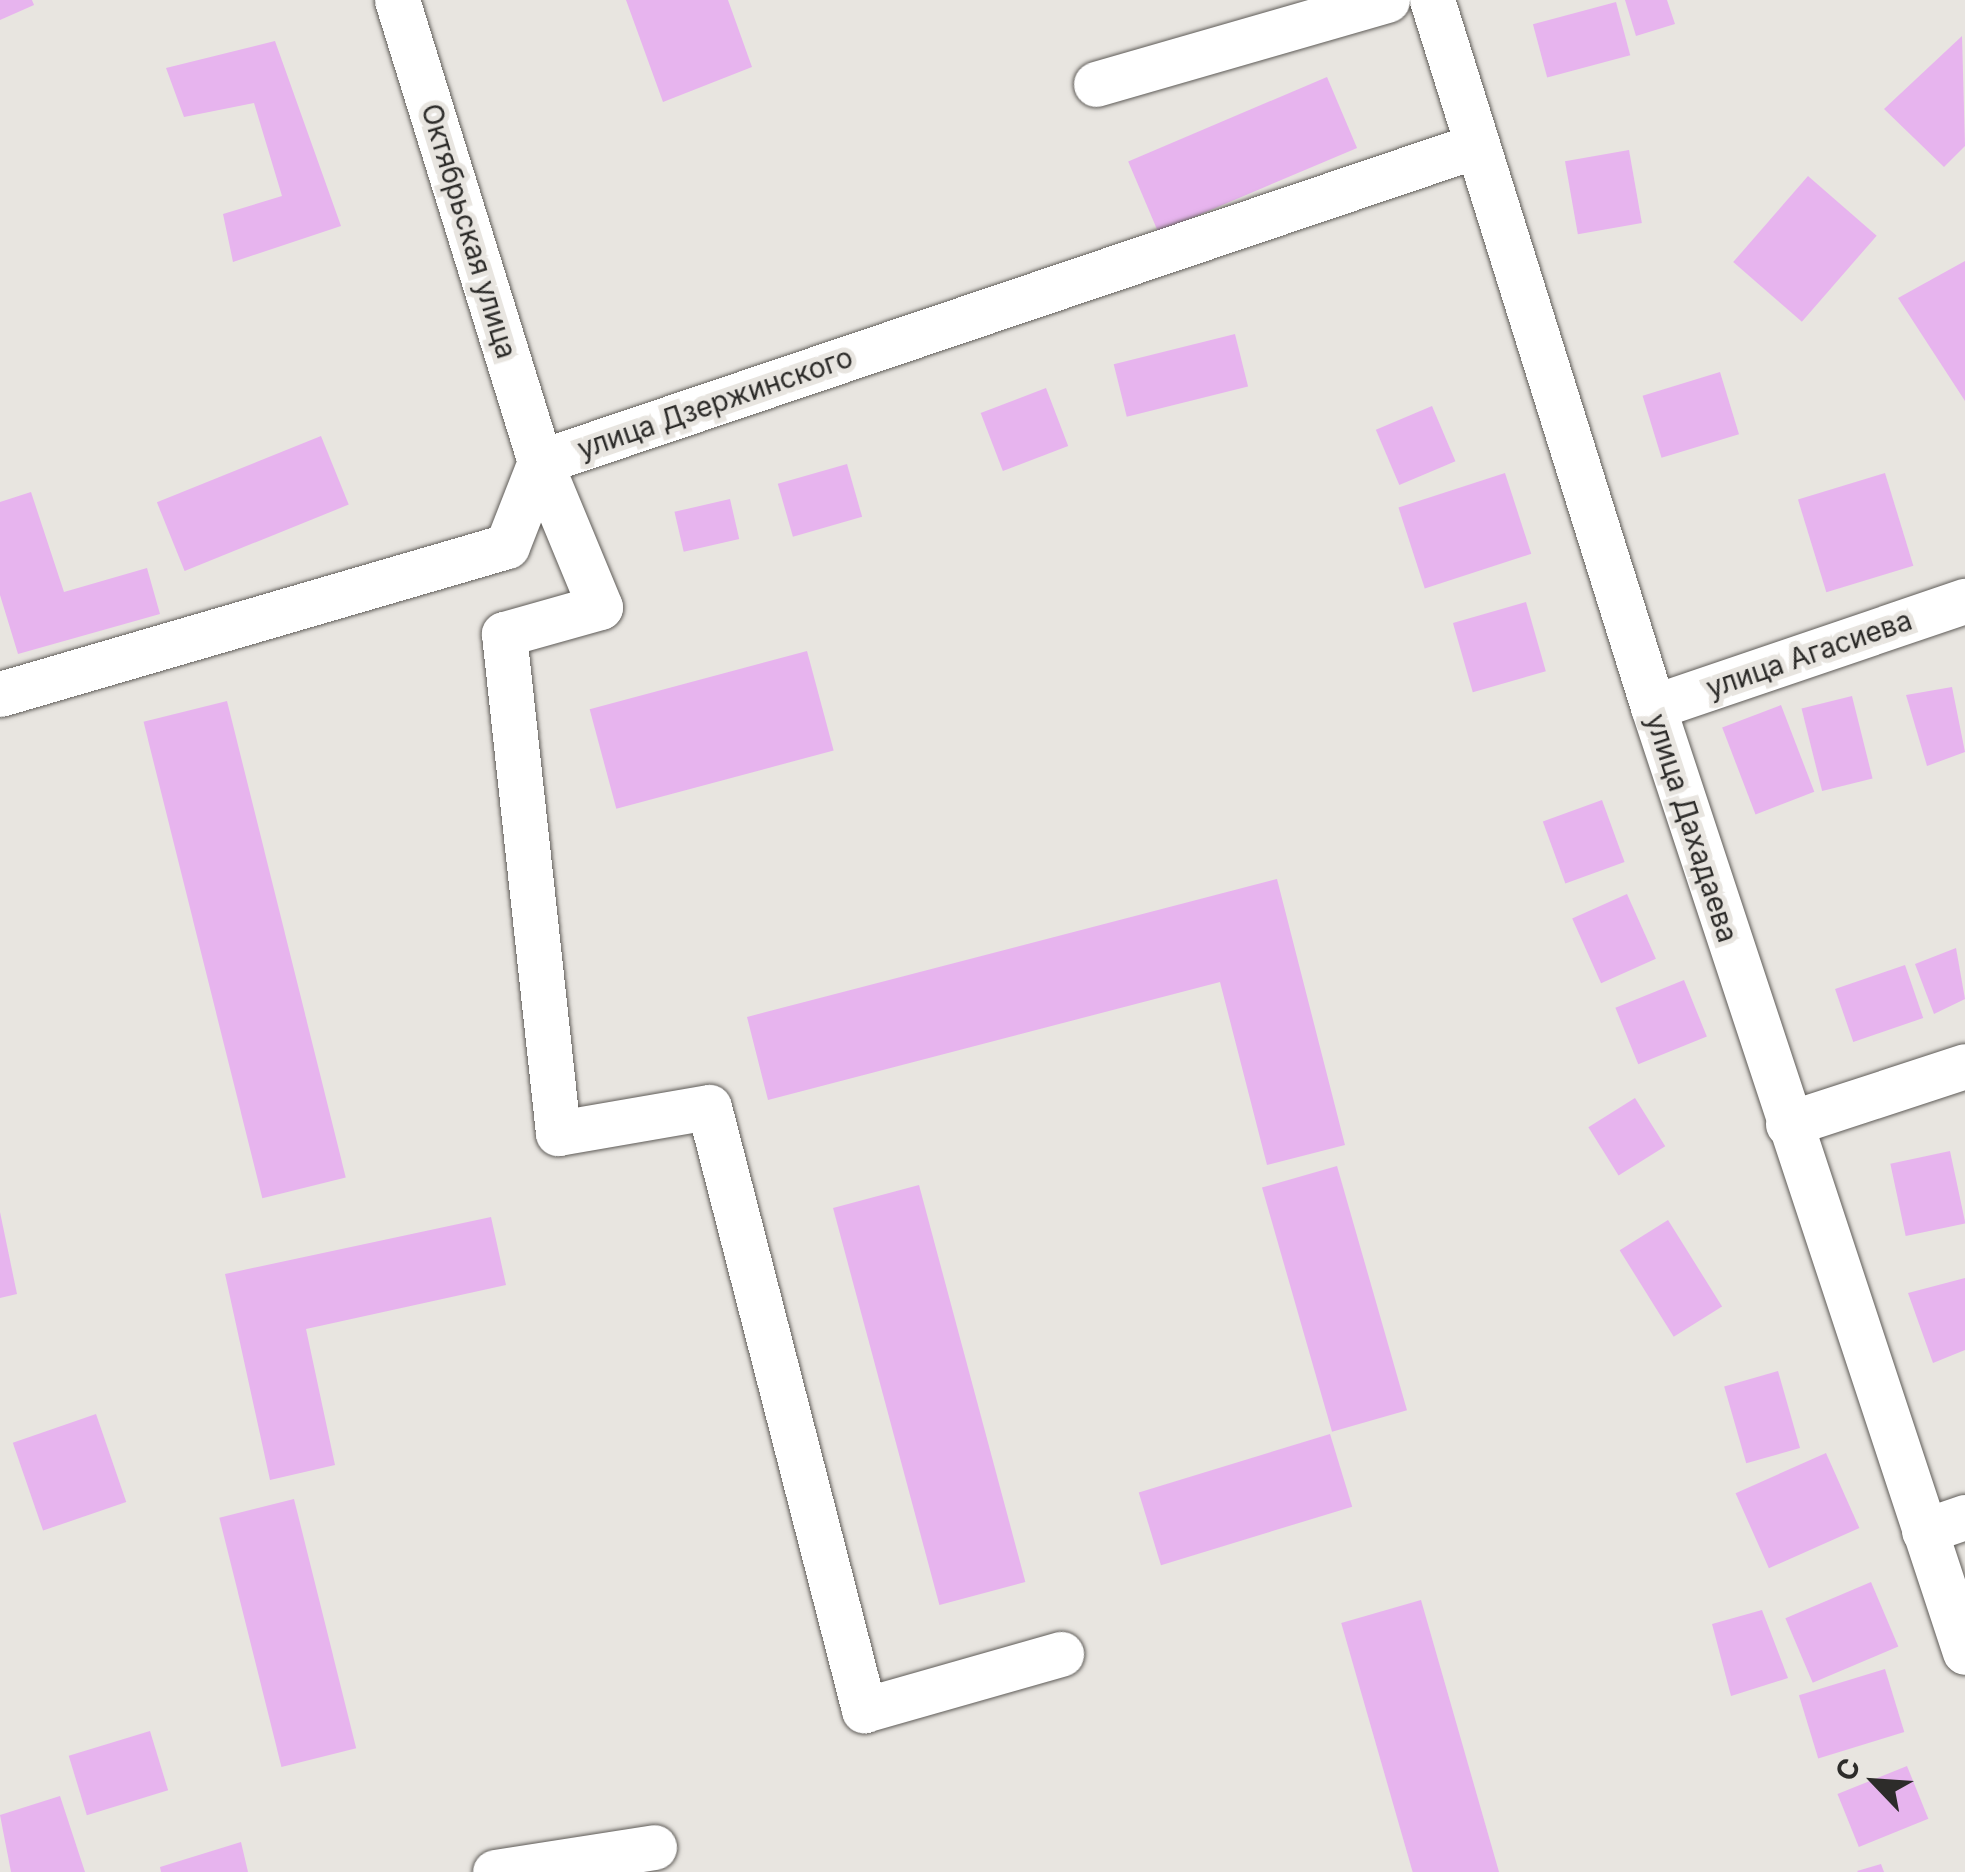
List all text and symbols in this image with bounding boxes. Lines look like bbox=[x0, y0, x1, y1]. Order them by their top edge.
street label: Октябрьская улица bbox=[414, 100, 524, 362]
street label: улица Дзержинского bbox=[573, 340, 857, 466]
street label: улица Агасиева bbox=[1702, 603, 1916, 705]
street label: улица Дахадаева bbox=[1639, 709, 1745, 947]
north arrow bbox=[1825, 1732, 1925, 1832]
text: С bbox=[1828, 1753, 1868, 1786]

